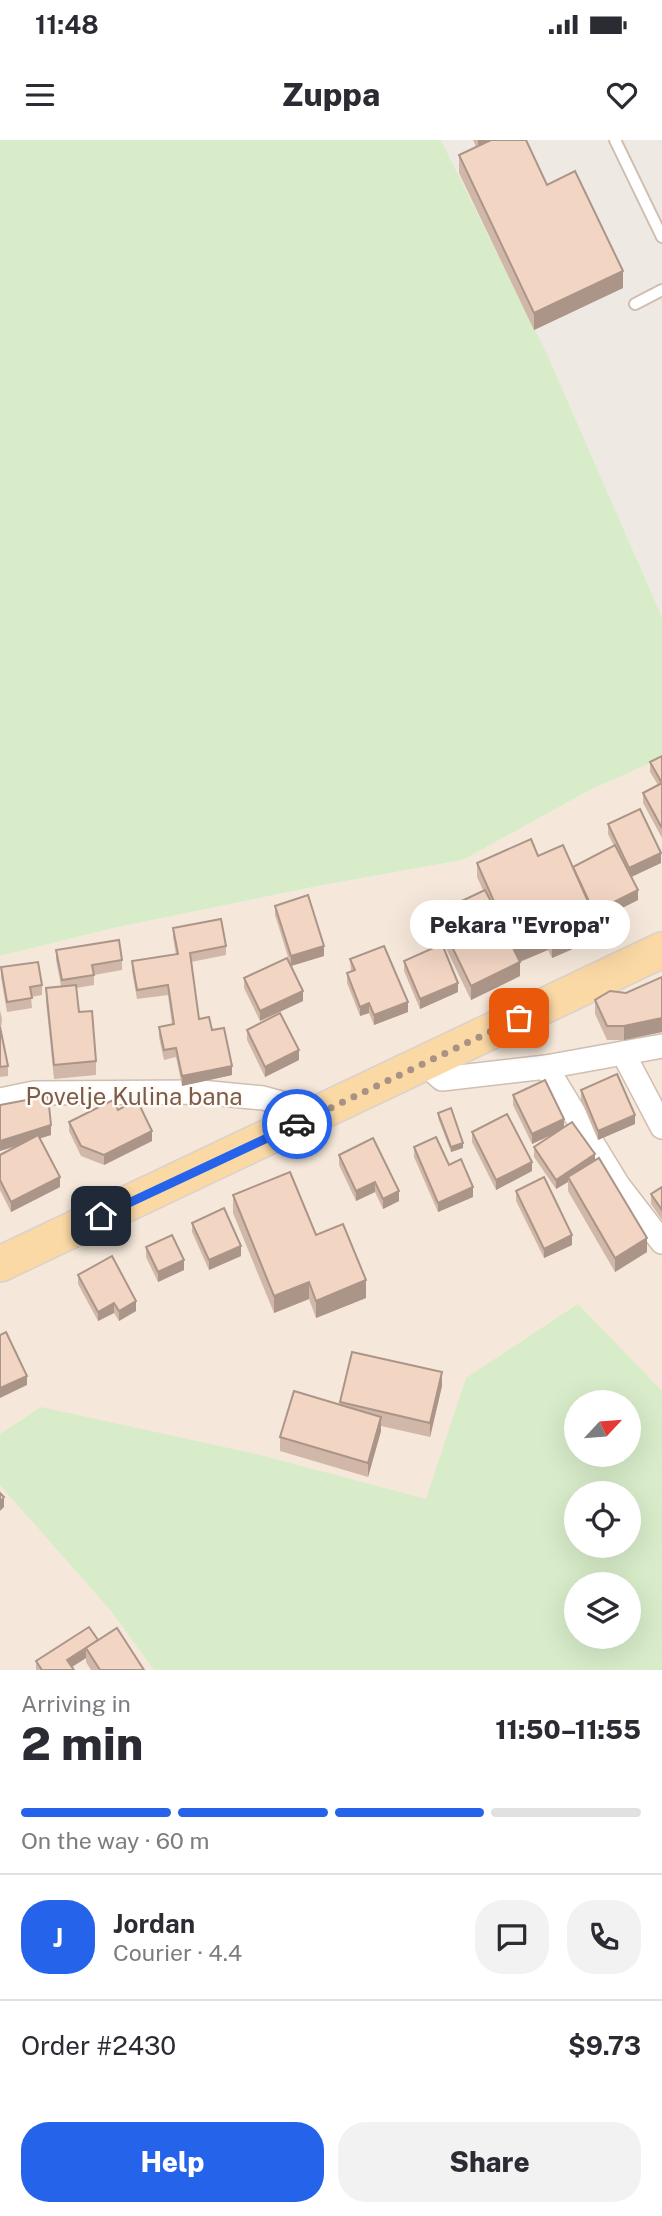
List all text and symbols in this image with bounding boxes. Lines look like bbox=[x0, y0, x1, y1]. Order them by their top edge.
text: 11:48 bbox=[35, 9, 99, 40]
icon: menu bbox=[21, 76, 59, 114]
text: Zuppa bbox=[282, 76, 380, 113]
icon: heart bbox=[603, 76, 641, 114]
callout: Pekara "Evropa" bbox=[409, 899, 629, 948]
text: Pekara "Evropa" bbox=[430, 911, 610, 938]
pin bbox=[489, 988, 549, 1048]
icon: bag bbox=[500, 999, 538, 1037]
street label: Povelje Kulina bana bbox=[25, 1082, 243, 1110]
courier bbox=[262, 1089, 332, 1159]
icon: car bbox=[278, 1105, 316, 1143]
pin bbox=[71, 1186, 131, 1246]
icon: home bbox=[82, 1197, 120, 1235]
north arrow bbox=[564, 1390, 640, 1466]
map controls bbox=[564, 1390, 641, 1649]
button: locate bbox=[564, 1481, 641, 1558]
button: layers bbox=[564, 1572, 641, 1649]
text: Arriving in bbox=[21, 1690, 131, 1717]
text: 11:50–11:55 bbox=[495, 1714, 641, 1745]
text: 2 min bbox=[21, 1716, 143, 1770]
text: On the way · 60 m bbox=[21, 1827, 209, 1854]
button: chat bbox=[475, 1900, 549, 1974]
button: phone bbox=[567, 1900, 641, 1974]
text: Jordan bbox=[113, 1908, 195, 1939]
text: J bbox=[53, 1922, 63, 1953]
text: Courier · 4.4 bbox=[113, 1939, 242, 1966]
text: Order #2430 bbox=[21, 2030, 176, 2061]
text: $9.73 bbox=[568, 2030, 641, 2061]
button: Help bbox=[21, 2122, 324, 2202]
button: Share bbox=[338, 2122, 641, 2202]

